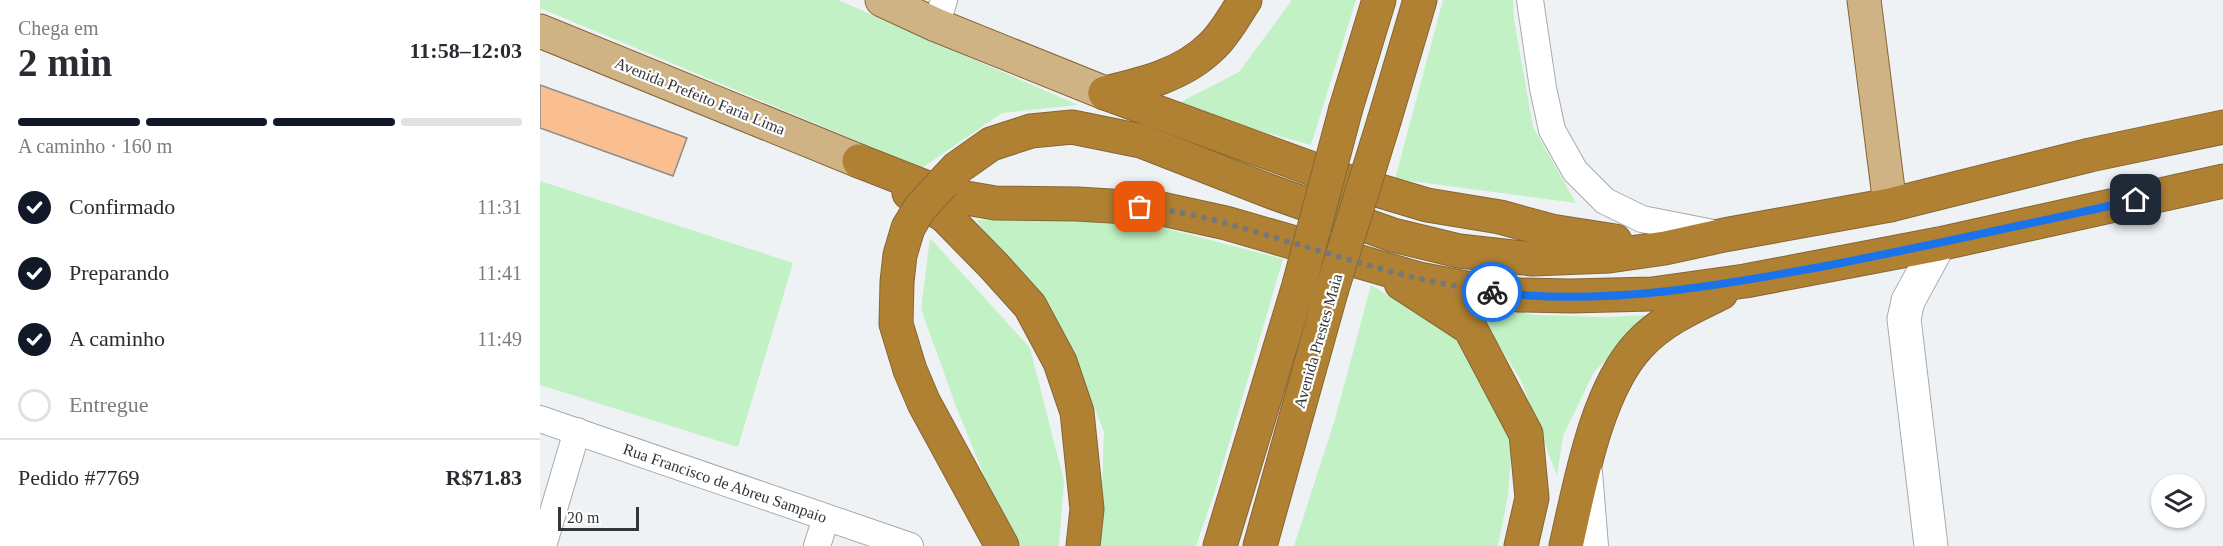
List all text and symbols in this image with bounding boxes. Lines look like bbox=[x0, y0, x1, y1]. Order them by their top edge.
text: Chega em bbox=[18, 17, 99, 39]
text: 11:58–12:03 bbox=[410, 38, 522, 63]
text: 2 min bbox=[18, 41, 112, 84]
street label: Avenida Prefeito Faria Lima bbox=[612, 54, 788, 138]
text: A caminho · 160 m bbox=[18, 135, 172, 157]
pin bbox=[2110, 174, 2161, 225]
pin bbox=[1114, 181, 1165, 232]
icon: home bbox=[2119, 183, 2152, 216]
icon: bag bbox=[1123, 190, 1156, 223]
icon: check bbox=[18, 191, 51, 224]
text: Confirmado bbox=[69, 194, 175, 219]
text: 11:31 bbox=[477, 196, 522, 218]
icon: check bbox=[18, 257, 51, 290]
text: Preparando bbox=[69, 260, 169, 285]
text: 11:41 bbox=[477, 262, 522, 284]
courier bbox=[1462, 262, 1522, 322]
street label: Avenida Prestes Maia bbox=[1291, 272, 1345, 410]
icon: bike bbox=[1476, 276, 1509, 309]
icon: check bbox=[18, 323, 51, 356]
text: A caminho bbox=[69, 326, 165, 351]
text: 11:49 bbox=[477, 328, 522, 350]
text: Entregue bbox=[69, 392, 148, 417]
street label: Rua Francisco de Abreu Sampaio bbox=[621, 440, 829, 527]
text: Pedido #7769 bbox=[18, 465, 140, 490]
text: R$71.83 bbox=[446, 465, 522, 490]
map controls bbox=[2151, 474, 2205, 528]
button: layers bbox=[2151, 474, 2205, 528]
scale bar bbox=[558, 504, 639, 532]
text: 20 m bbox=[567, 509, 599, 526]

